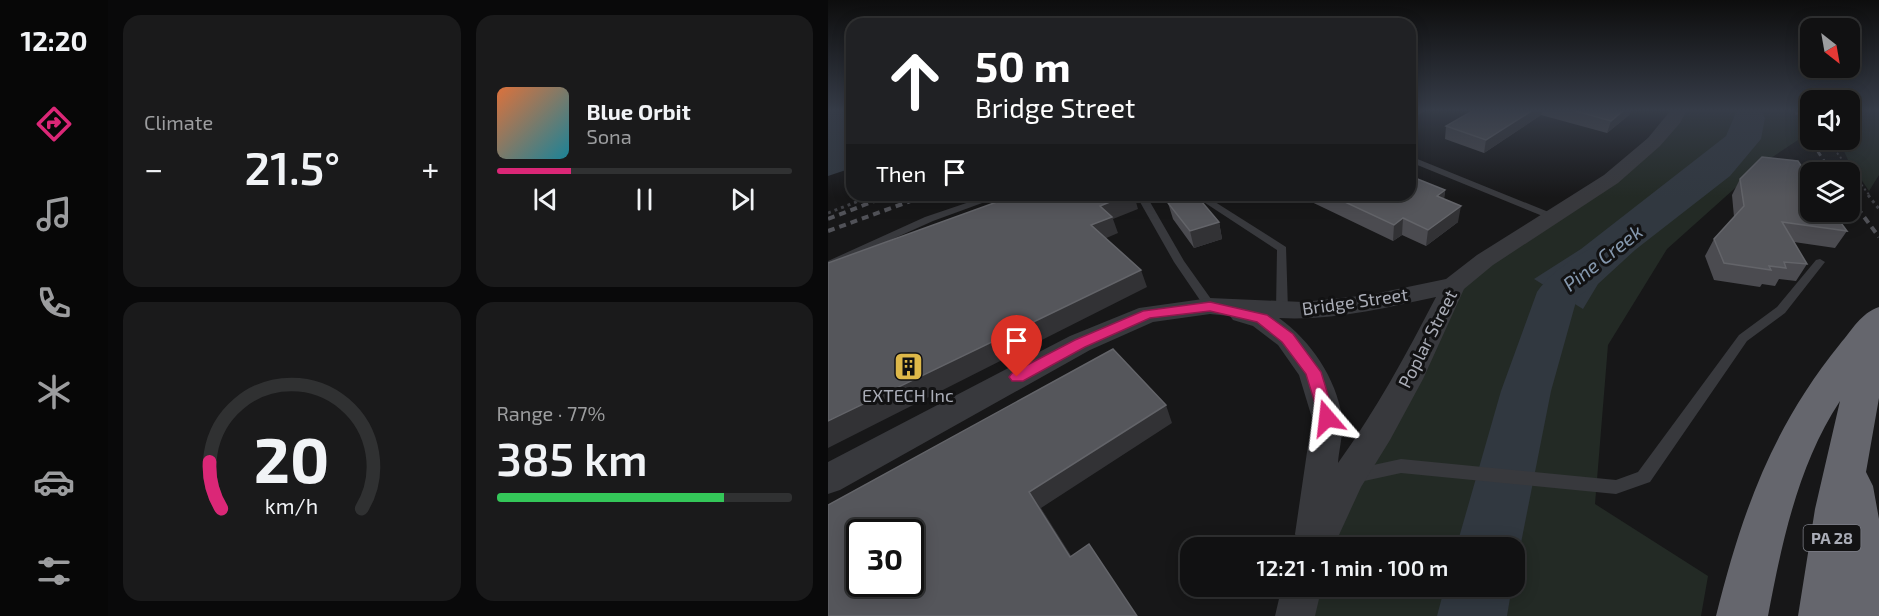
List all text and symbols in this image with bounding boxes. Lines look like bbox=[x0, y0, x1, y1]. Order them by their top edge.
north arrow bbox=[1800, 18, 1860, 78]
map controls bbox=[1800, 18, 1860, 222]
text: 12:20 bbox=[20, 24, 88, 56]
text: 50 m bbox=[975, 40, 1071, 90]
icon: ahead bbox=[876, 42, 954, 120]
button: sound bbox=[1800, 90, 1860, 150]
text: Bridge Street bbox=[975, 91, 1135, 123]
text: Blue Orbit bbox=[587, 98, 691, 124]
icon: directions bbox=[33, 103, 75, 145]
text: Climate bbox=[144, 110, 213, 134]
text: Sona bbox=[587, 124, 632, 148]
text: 21.5° bbox=[244, 140, 340, 194]
text: − bbox=[144, 148, 163, 188]
text: + bbox=[421, 148, 439, 188]
icon: arrive bbox=[938, 156, 971, 189]
text: Then bbox=[876, 160, 926, 186]
button: layers bbox=[1800, 162, 1860, 222]
icon: previous bbox=[529, 183, 562, 216]
icon: pause bbox=[628, 183, 661, 216]
icon: next bbox=[726, 183, 759, 216]
icon: music bbox=[33, 193, 75, 235]
water label: Pine Creek bbox=[1558, 219, 1647, 296]
icon: phone bbox=[33, 282, 75, 324]
street label: Bridge Street bbox=[1300, 283, 1409, 319]
street label: Poplar Street bbox=[1393, 286, 1461, 391]
pin bbox=[991, 315, 1042, 377]
icon: arrive bbox=[1000, 324, 1033, 357]
building icon: EXTECH Inc bbox=[892, 351, 924, 383]
icon: climate bbox=[33, 371, 75, 413]
place label: EXTECH Inc bbox=[862, 384, 954, 406]
position arrow bbox=[1295, 386, 1359, 450]
text: Range · 77% bbox=[497, 401, 605, 425]
text: 20 bbox=[254, 421, 330, 496]
text: 385 km bbox=[497, 431, 648, 485]
icon: car bbox=[33, 461, 75, 503]
text: km/h bbox=[265, 493, 318, 518]
speed limit sign: 30 bbox=[846, 519, 924, 597]
road number: PA 28 bbox=[1804, 525, 1860, 551]
icon: filters bbox=[33, 550, 75, 592]
text: 12:21 · 1 min · 100 m bbox=[1257, 554, 1448, 580]

